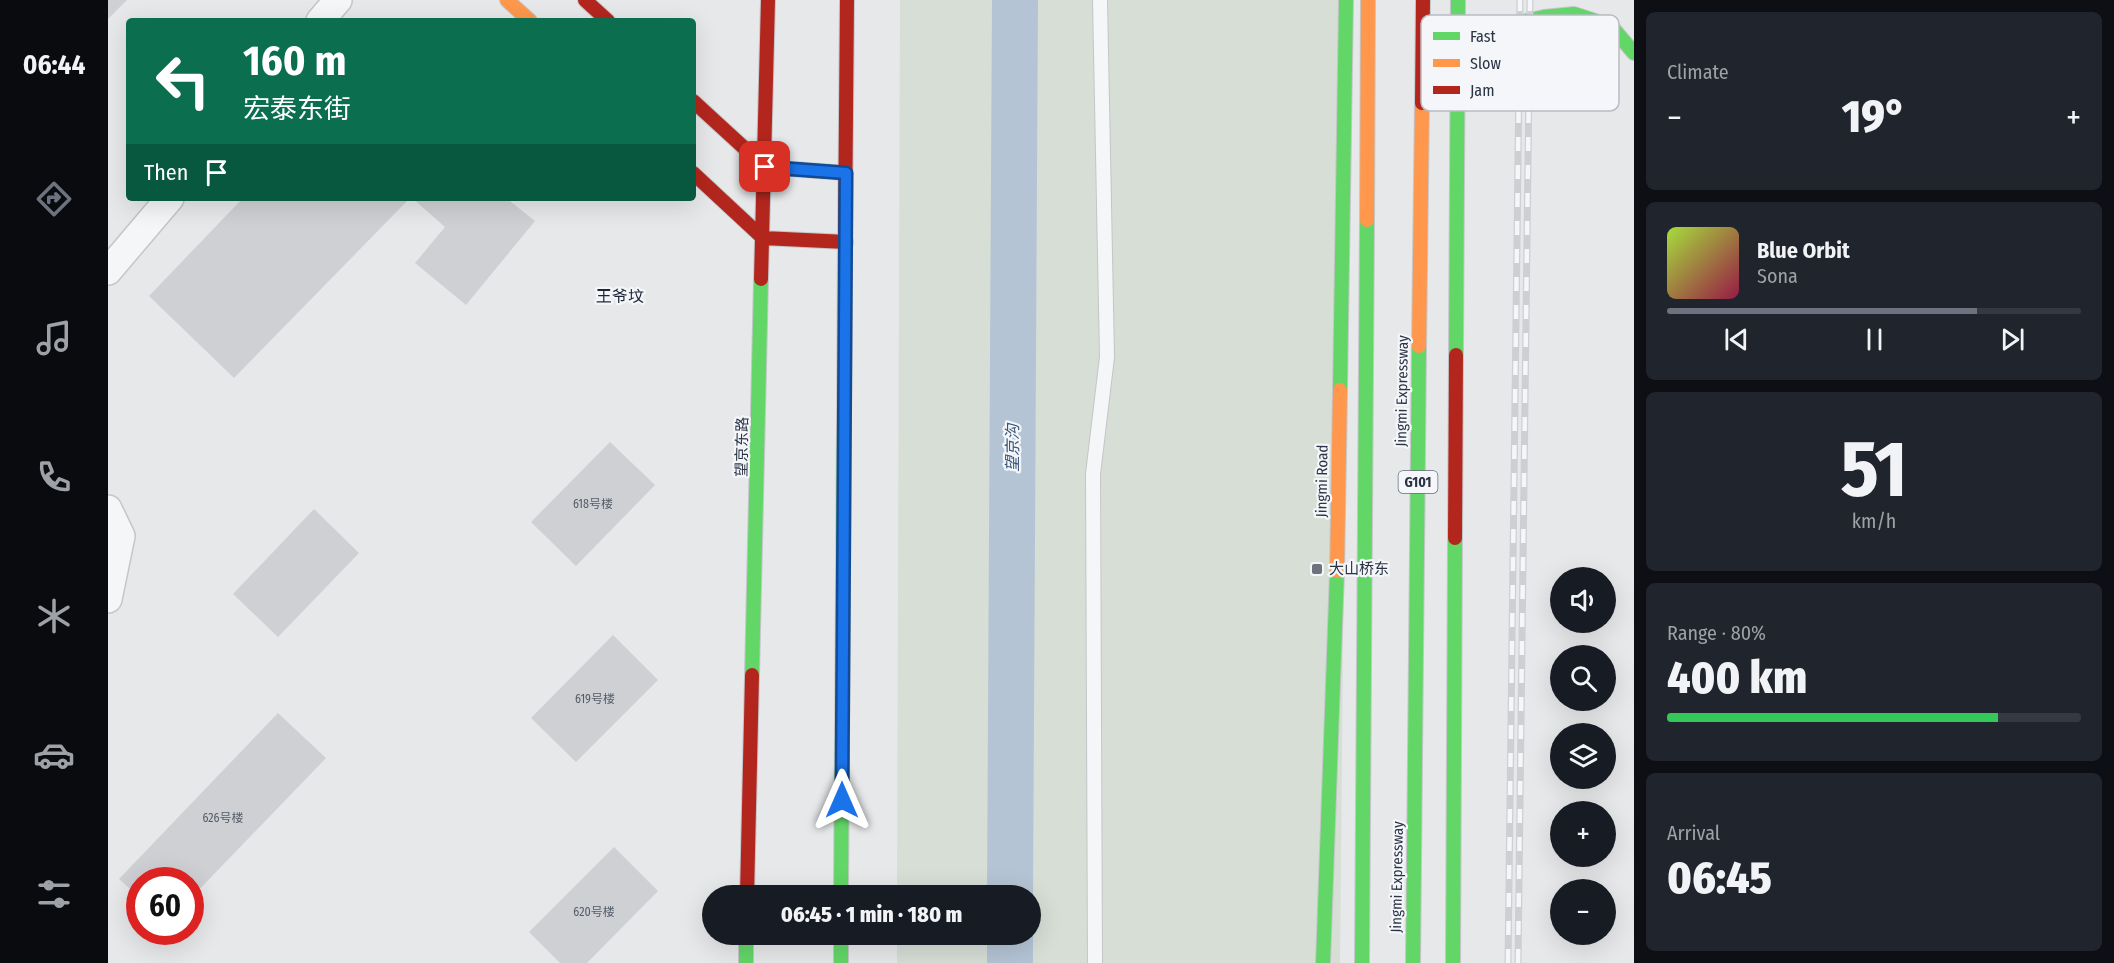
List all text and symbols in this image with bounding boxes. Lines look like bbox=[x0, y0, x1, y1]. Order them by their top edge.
legend bbox=[1421, 15, 1619, 111]
text: Fast bbox=[1470, 27, 1497, 46]
text: 160 m bbox=[243, 36, 346, 86]
icon: left bbox=[144, 42, 222, 120]
text: 06:44 bbox=[23, 49, 85, 81]
text: Slow bbox=[1470, 54, 1501, 73]
text: Climate bbox=[1667, 60, 1729, 84]
text: Jam bbox=[1470, 81, 1495, 100]
text: 19° bbox=[1842, 90, 1906, 144]
text: 宏泰东街 bbox=[243, 93, 351, 125]
text: − bbox=[1667, 98, 1682, 138]
text: + bbox=[2066, 98, 2081, 138]
pin bbox=[739, 141, 790, 192]
icon: arrive bbox=[748, 150, 781, 183]
icon: arrive bbox=[200, 156, 233, 189]
text: Then bbox=[144, 159, 188, 186]
icon: directions bbox=[33, 178, 75, 220]
text: Blue Orbit bbox=[1757, 237, 1850, 264]
text: Sona bbox=[1757, 264, 1798, 288]
district label: 王爷坟 bbox=[596, 287, 644, 306]
icon: music bbox=[33, 317, 75, 359]
icon: previous bbox=[1720, 323, 1753, 356]
icon: pause bbox=[1858, 323, 1891, 356]
icon: next bbox=[1996, 323, 2029, 356]
street label: Jingmi Expressway bbox=[1392, 335, 1412, 447]
street label: 望京东路 bbox=[732, 417, 752, 477]
water label: 望京沟 bbox=[1003, 422, 1022, 472]
text: 51 bbox=[1840, 423, 1908, 517]
street label: Jingmi Road bbox=[1312, 444, 1332, 518]
icon: phone bbox=[33, 456, 75, 498]
road number: G101 bbox=[1398, 471, 1438, 493]
house number: 618号楼 bbox=[573, 497, 613, 511]
text: km/h bbox=[1852, 509, 1896, 533]
place label: 大山桥东 bbox=[1329, 560, 1389, 578]
marker: 大山桥东 bbox=[1310, 562, 1324, 576]
map controls bbox=[1550, 567, 1616, 945]
button: sound bbox=[1550, 567, 1616, 633]
icon: climate bbox=[33, 595, 75, 637]
text: Range · 80% bbox=[1667, 621, 1766, 645]
button: search bbox=[1550, 645, 1616, 711]
text: 400 km bbox=[1667, 651, 1807, 705]
house number: 619号楼 bbox=[575, 692, 615, 706]
button: layers bbox=[1550, 723, 1616, 789]
icon: car bbox=[33, 734, 75, 776]
position arrow bbox=[810, 768, 874, 832]
button: + bbox=[1550, 801, 1616, 867]
house number: 626号楼 bbox=[202, 811, 244, 825]
street label: Jingmi Expressway bbox=[1387, 821, 1407, 933]
text: Arrival bbox=[1667, 821, 1720, 845]
text: 06:45 bbox=[1667, 851, 1772, 905]
speed limit sign: 60 bbox=[126, 867, 204, 945]
icon: filters bbox=[33, 873, 75, 915]
button: − bbox=[1550, 879, 1616, 945]
text: 06:45 · 1 min · 180 m bbox=[781, 901, 962, 928]
house number: 620号楼 bbox=[573, 905, 615, 919]

